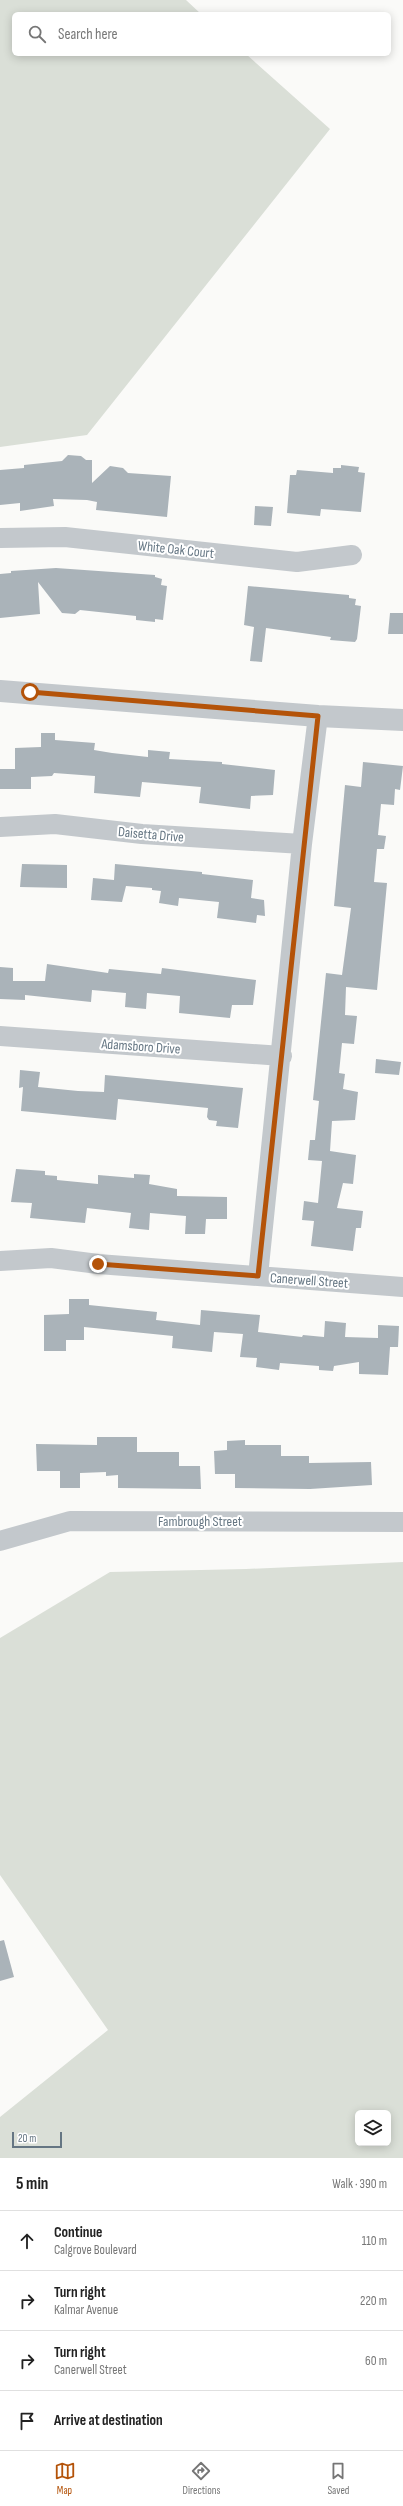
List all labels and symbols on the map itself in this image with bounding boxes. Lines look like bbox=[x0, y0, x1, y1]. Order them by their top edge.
street label: White Oak Court bbox=[137, 537, 215, 562]
route start bbox=[21, 683, 39, 701]
street label: Daisetta Drive bbox=[117, 823, 185, 846]
street label: Adamsboro Drive bbox=[100, 1035, 181, 1058]
route end bbox=[89, 1255, 107, 1273]
street label: Canerwell Street bbox=[269, 1269, 349, 1292]
street label: Fambrough Street bbox=[158, 1513, 242, 1530]
scale bar bbox=[12, 2130, 62, 2149]

